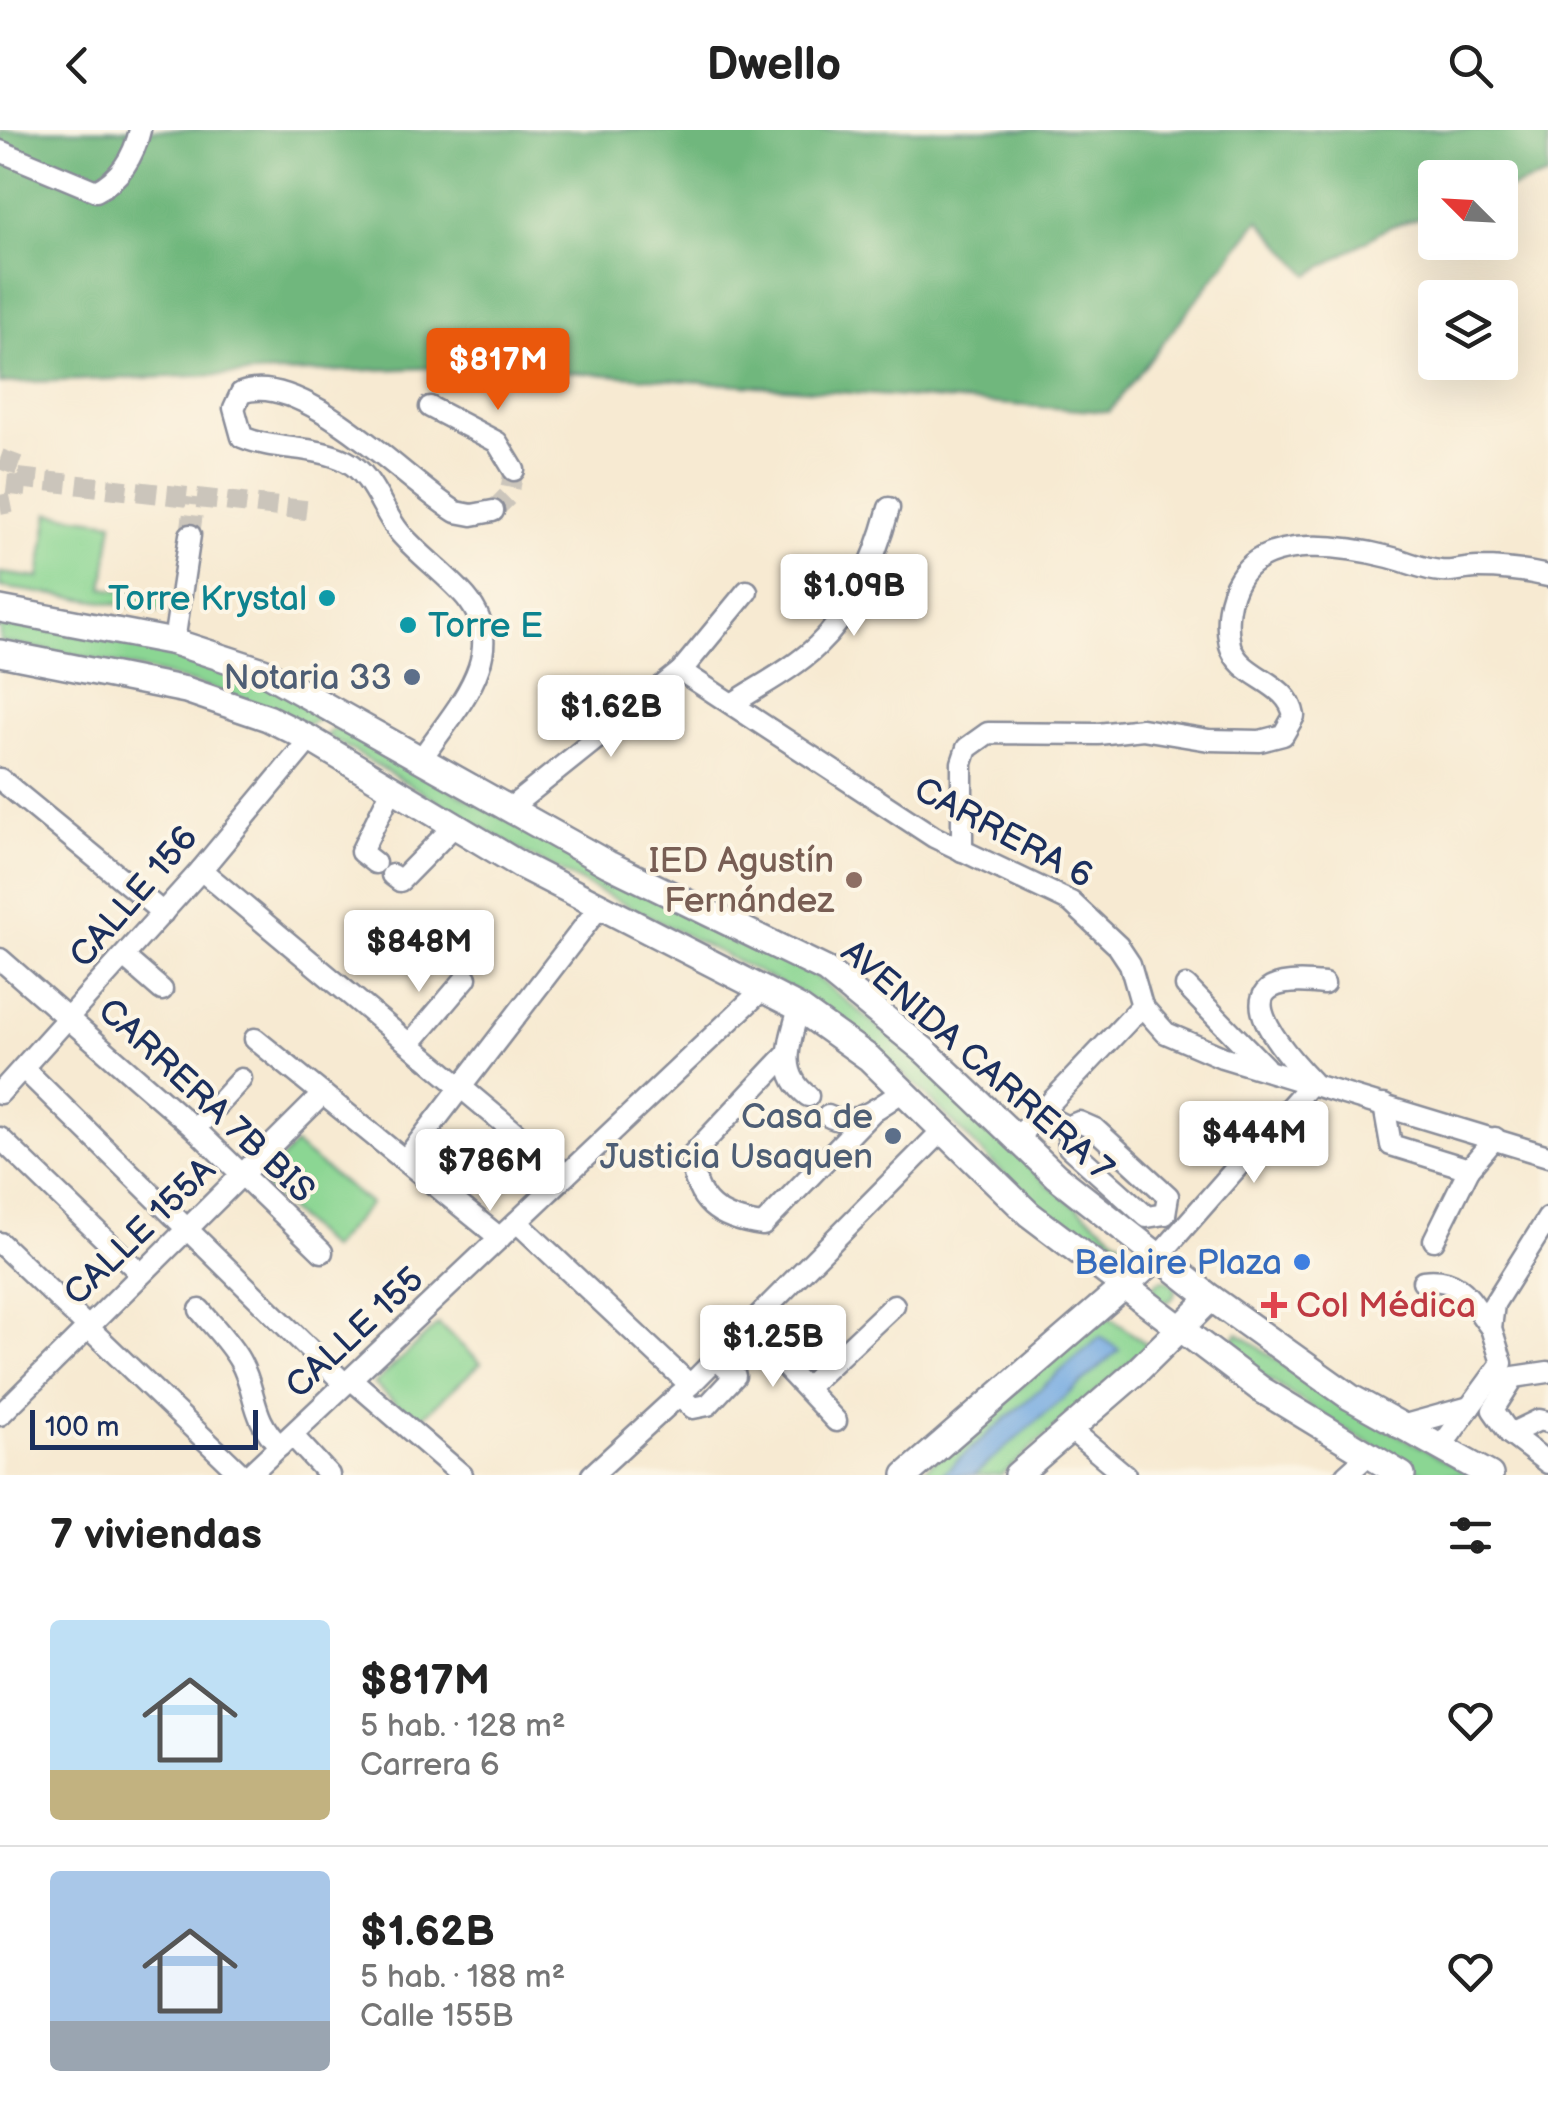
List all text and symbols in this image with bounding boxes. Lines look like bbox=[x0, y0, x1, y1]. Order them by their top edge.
icon: back bbox=[50, 38, 105, 93]
text: Dwello bbox=[707, 38, 841, 93]
icon: search bbox=[1443, 38, 1498, 93]
north arrow bbox=[1418, 160, 1518, 260]
map controls bbox=[1418, 160, 1518, 380]
button: layers bbox=[1418, 280, 1518, 380]
pin: $817M bbox=[428, 328, 568, 413]
text: $817M bbox=[448, 341, 548, 380]
pin: $1.09B bbox=[773, 554, 935, 639]
text: $1.09B bbox=[803, 567, 905, 606]
place label: Torre Krystal bbox=[108, 578, 307, 621]
marker: Torre Krystal bbox=[316, 587, 338, 609]
place label: Torre E bbox=[428, 605, 543, 648]
marker: Torre E bbox=[397, 614, 419, 636]
place label: Notaria 33 bbox=[224, 657, 392, 700]
marker: Notaria 33 bbox=[401, 666, 423, 688]
pin: $1.62B bbox=[530, 675, 692, 760]
text: $1.62B bbox=[560, 688, 662, 727]
street label: CARRERA 6 bbox=[907, 768, 1100, 898]
street label: CALLE 156 bbox=[61, 817, 207, 977]
place label: IED Agustín Fernández bbox=[649, 840, 835, 923]
marker: IED Agustín Fernández bbox=[843, 869, 865, 891]
pin: $848M bbox=[349, 910, 489, 995]
text: $848M bbox=[366, 923, 472, 962]
street label: AVENIDA CARRERA 7 bbox=[832, 931, 1122, 1191]
street label: CARRERA 7B BIS bbox=[89, 990, 323, 1212]
place label: Casa de Justicia Usaquen bbox=[600, 1096, 873, 1179]
pin: $444M bbox=[1184, 1101, 1324, 1186]
text: $444M bbox=[1201, 1114, 1307, 1153]
marker: Casa de Justicia Usaquen bbox=[882, 1125, 904, 1147]
pin: $786M bbox=[420, 1129, 560, 1214]
text: $786M bbox=[438, 1142, 542, 1181]
street label: CALLE 155A bbox=[55, 1149, 225, 1315]
place label: Belaire Plaza bbox=[1074, 1242, 1282, 1285]
marker: Belaire Plaza bbox=[1291, 1251, 1313, 1273]
street label: CALLE 155 bbox=[277, 1258, 433, 1408]
place label: Col Médica bbox=[1296, 1285, 1476, 1328]
marker: Col Médica bbox=[1261, 1292, 1287, 1318]
pin: $1.25B bbox=[692, 1305, 854, 1390]
text: $1.25B bbox=[722, 1318, 824, 1357]
scale bar bbox=[30, 1405, 258, 1450]
text: 100 m bbox=[45, 1411, 119, 1444]
icon: filters bbox=[1443, 1508, 1498, 1563]
text: 7 viviendas bbox=[50, 1510, 262, 1561]
text: $817M bbox=[360, 1656, 490, 1707]
icon: home bbox=[130, 1660, 250, 1780]
icon: heart bbox=[1443, 1693, 1498, 1748]
text: 5 hab. · 128 m² bbox=[360, 1707, 566, 1746]
text: Carrera 6 bbox=[360, 1746, 500, 1785]
text: $1.62B bbox=[360, 1907, 495, 1958]
icon: home bbox=[130, 1911, 250, 2031]
icon: heart bbox=[1443, 1944, 1498, 1999]
text: 5 hab. · 188 m² bbox=[360, 1958, 565, 1997]
text: Calle 155B bbox=[360, 1997, 514, 2036]

